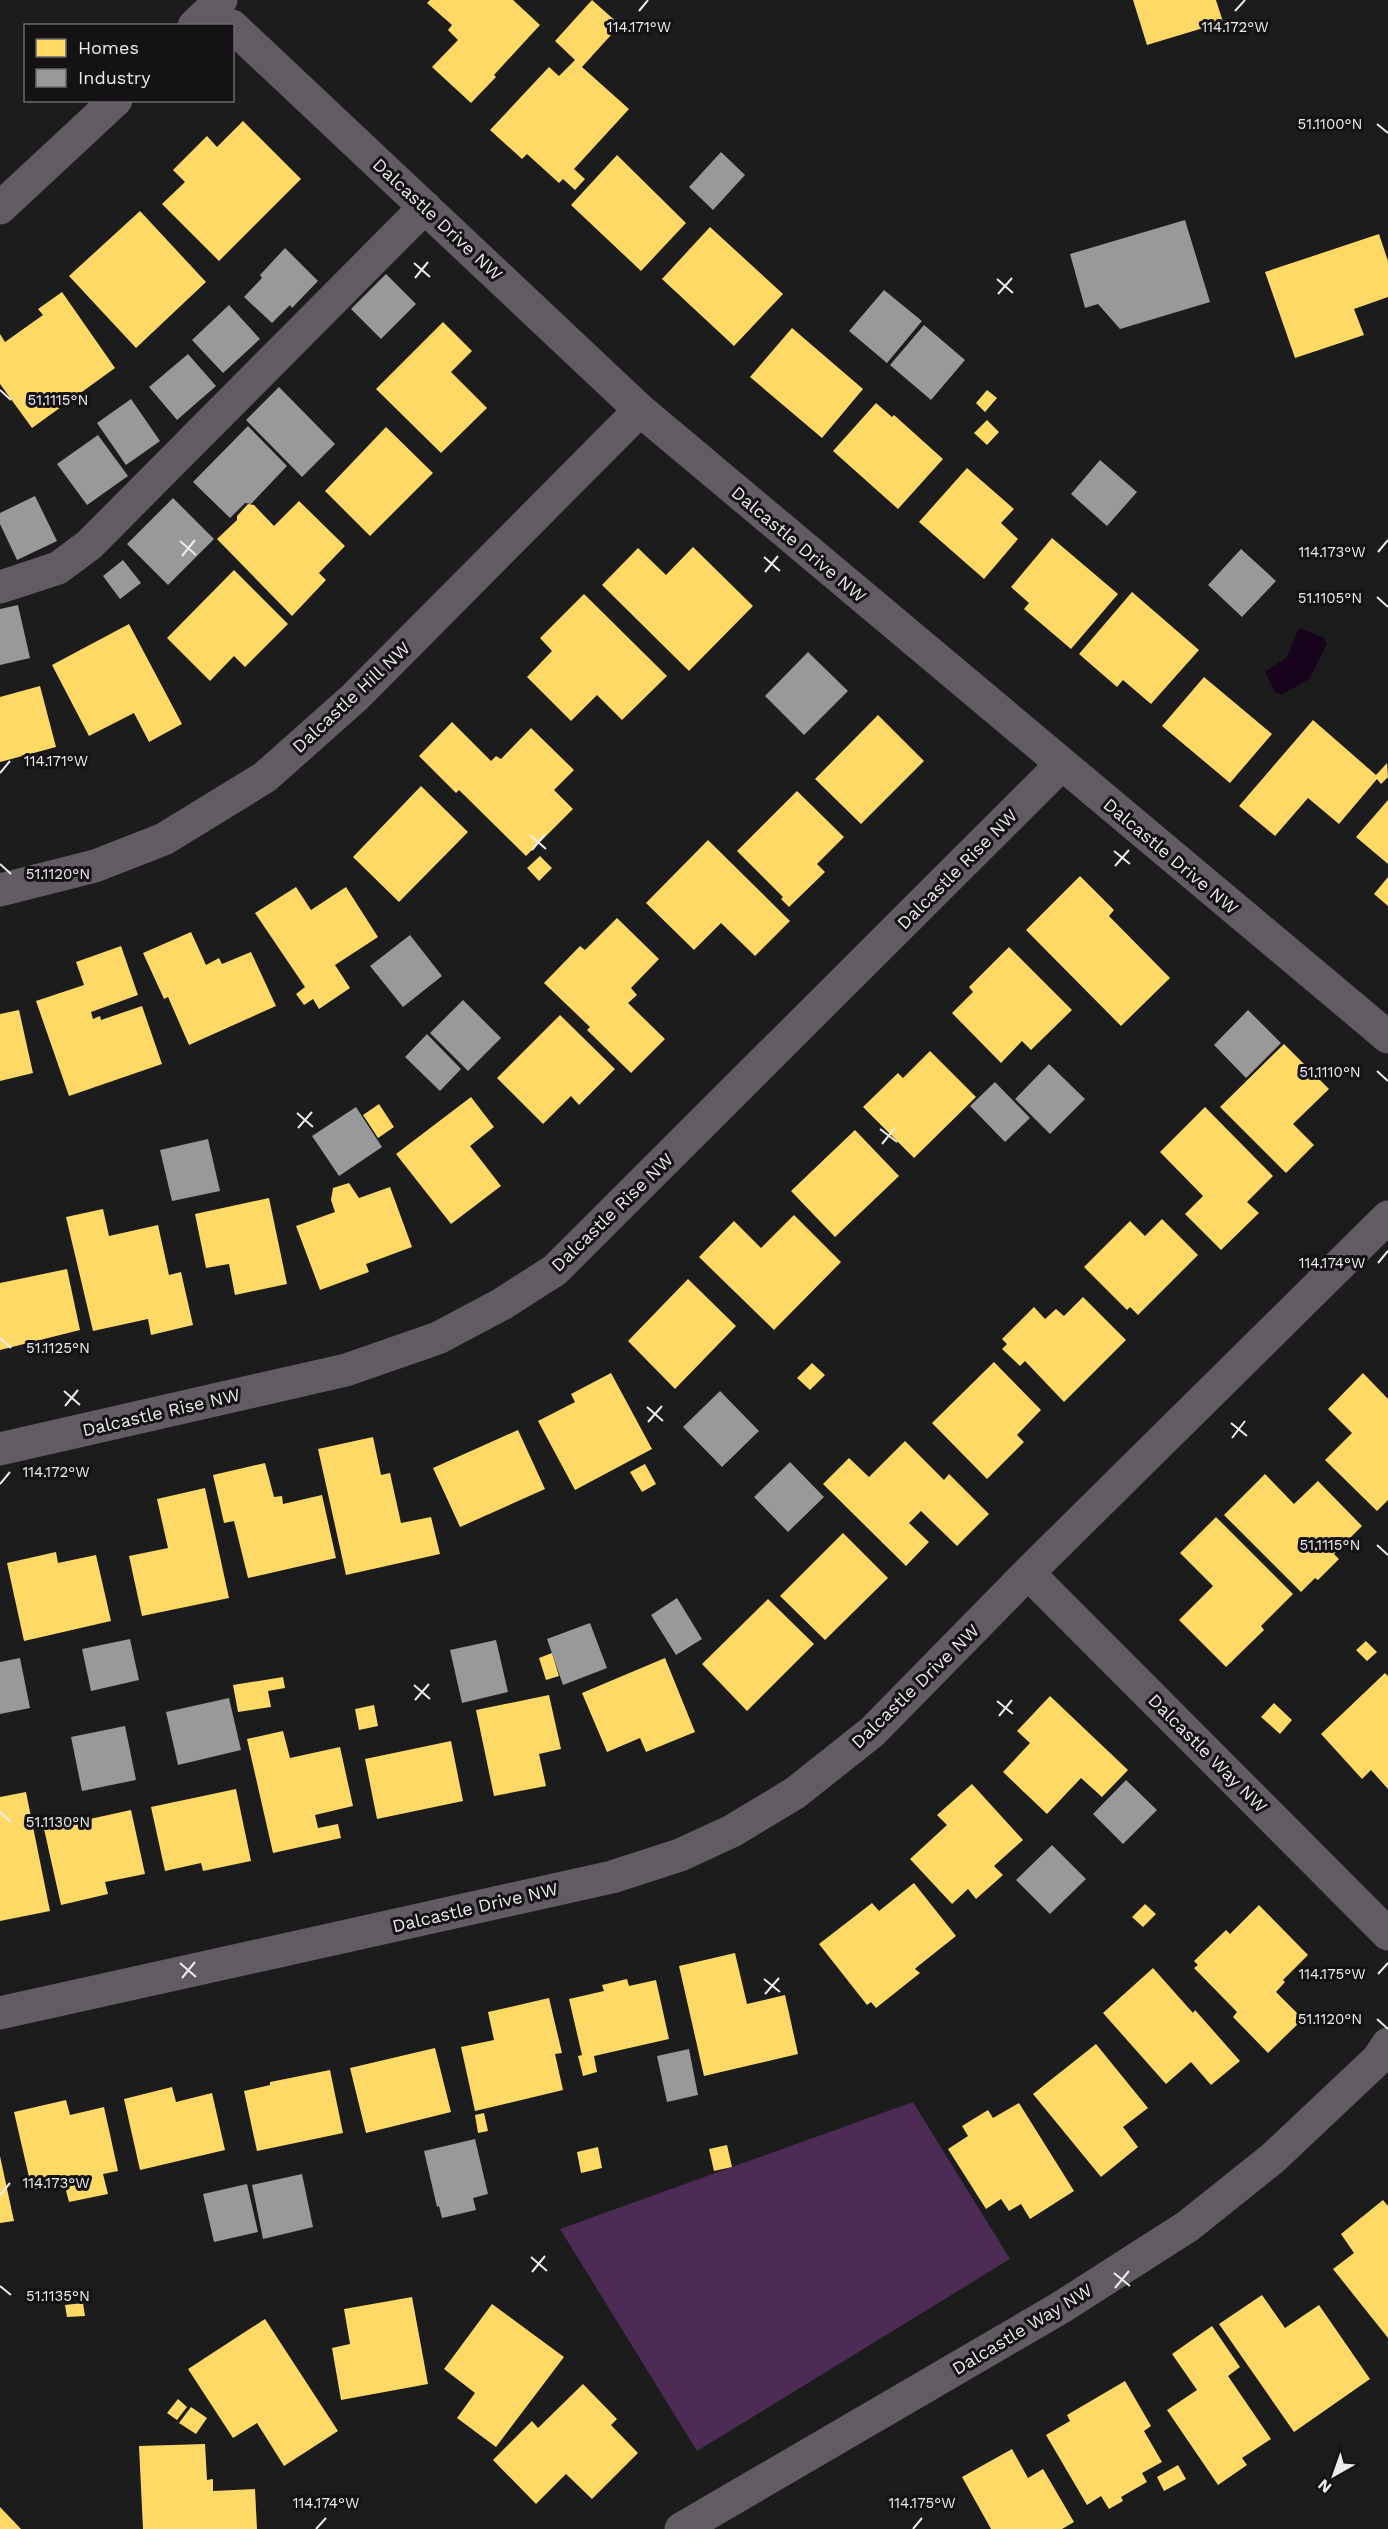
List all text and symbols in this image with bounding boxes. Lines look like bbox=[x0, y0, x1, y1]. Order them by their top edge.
text: 114.171°W bbox=[607, 18, 671, 36]
text: 114.172°W bbox=[1201, 18, 1269, 36]
legend bbox=[24, 24, 234, 102]
text: Homes bbox=[78, 37, 139, 58]
text: Industry bbox=[78, 67, 151, 88]
text: 51.1100°N bbox=[1297, 115, 1363, 133]
street label: Dalcastle Drive NW bbox=[369, 154, 507, 284]
text: 51.1115°N bbox=[28, 391, 89, 409]
street label: Dalcastle Drive NW bbox=[727, 482, 871, 606]
text: 114.173°W bbox=[1298, 543, 1366, 561]
text: 51.1105°N bbox=[1298, 589, 1362, 607]
street label: Dalcastle Hill NW bbox=[288, 637, 414, 757]
text: 114.171°W bbox=[24, 752, 88, 770]
street label: Dalcastle Drive NW bbox=[1099, 794, 1243, 918]
street label: Dalcastle Rise NW bbox=[893, 805, 1021, 933]
text: 51.1120°N bbox=[26, 865, 90, 883]
text: 51.1110°N bbox=[1299, 1063, 1361, 1081]
street label: Dalcastle Rise NW bbox=[547, 1148, 677, 1276]
text: 114.174°W bbox=[1299, 1254, 1365, 1272]
text: 51.1125°N bbox=[26, 1339, 90, 1357]
street label: Dalcastle Rise NW bbox=[80, 1384, 242, 1440]
text: 114.172°W bbox=[22, 1463, 90, 1481]
text: 51.1115°N bbox=[1300, 1536, 1361, 1554]
street label: Dalcastle Drive NW bbox=[847, 1620, 983, 1752]
street label: Dalcastle Way NW bbox=[1144, 1689, 1272, 1817]
text: 51.1130°N bbox=[26, 1813, 90, 1831]
street label: Dalcastle Drive NW bbox=[390, 1878, 560, 1936]
text: 114.175°W bbox=[1298, 1965, 1366, 1983]
text: 51.1120°N bbox=[1298, 2010, 1362, 2028]
text: 114.173°W bbox=[22, 2174, 90, 2192]
street label: Dalcastle Way NW bbox=[948, 2279, 1096, 2379]
text: 51.1135°N bbox=[26, 2287, 90, 2305]
north arrow bbox=[1304, 2445, 1364, 2505]
text: N bbox=[1314, 2475, 1335, 2497]
text: 114.174°W bbox=[293, 2494, 359, 2512]
text: 114.175°W bbox=[888, 2494, 956, 2512]

